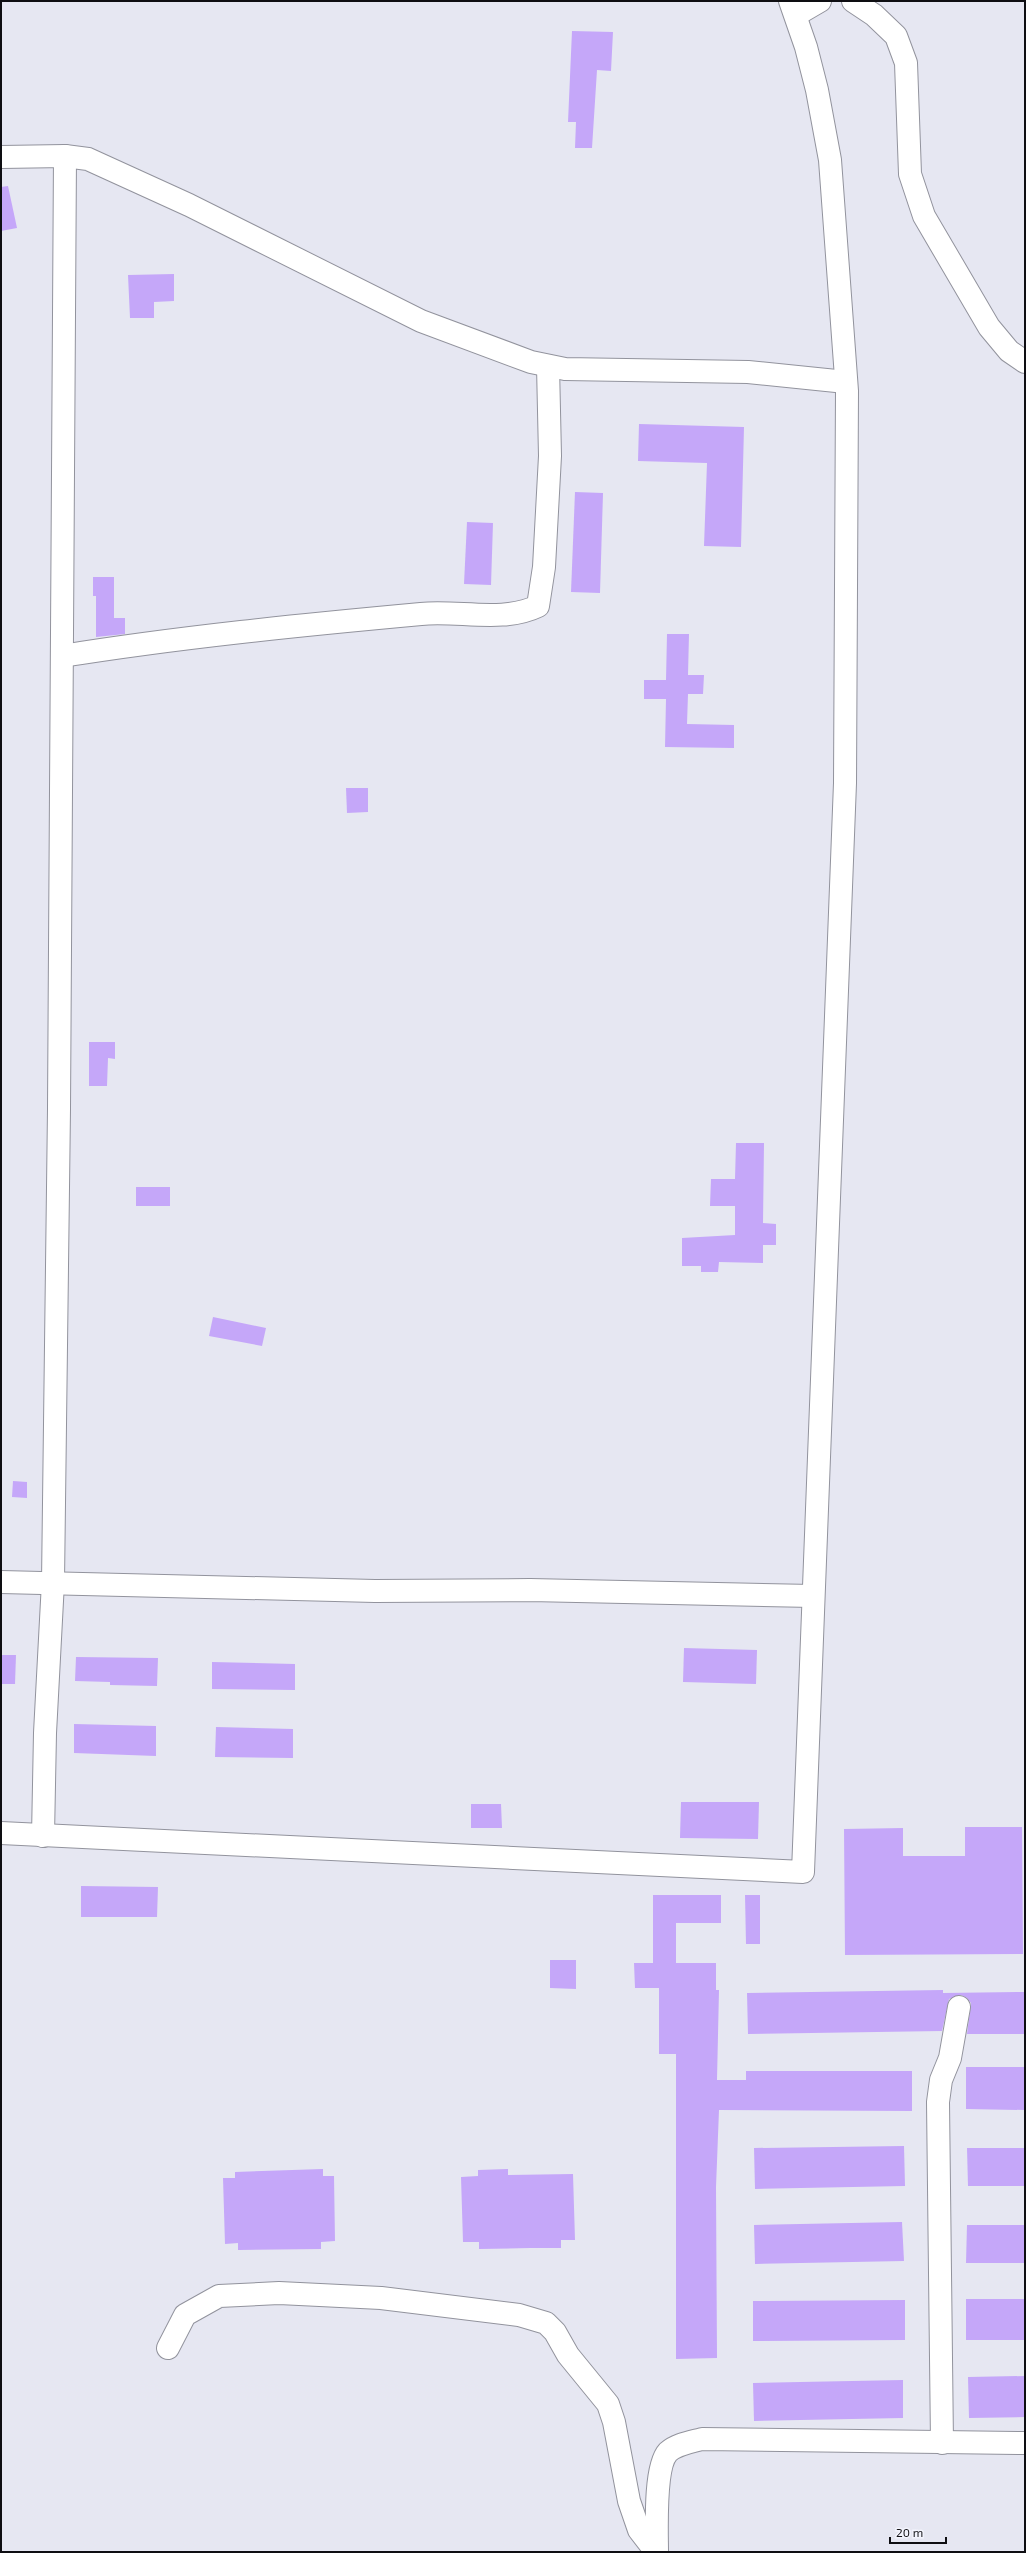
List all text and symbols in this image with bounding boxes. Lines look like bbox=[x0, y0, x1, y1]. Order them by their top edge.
scale bar bbox=[890, 2519, 946, 2545]
text: 20 m bbox=[896, 2525, 923, 2539]

